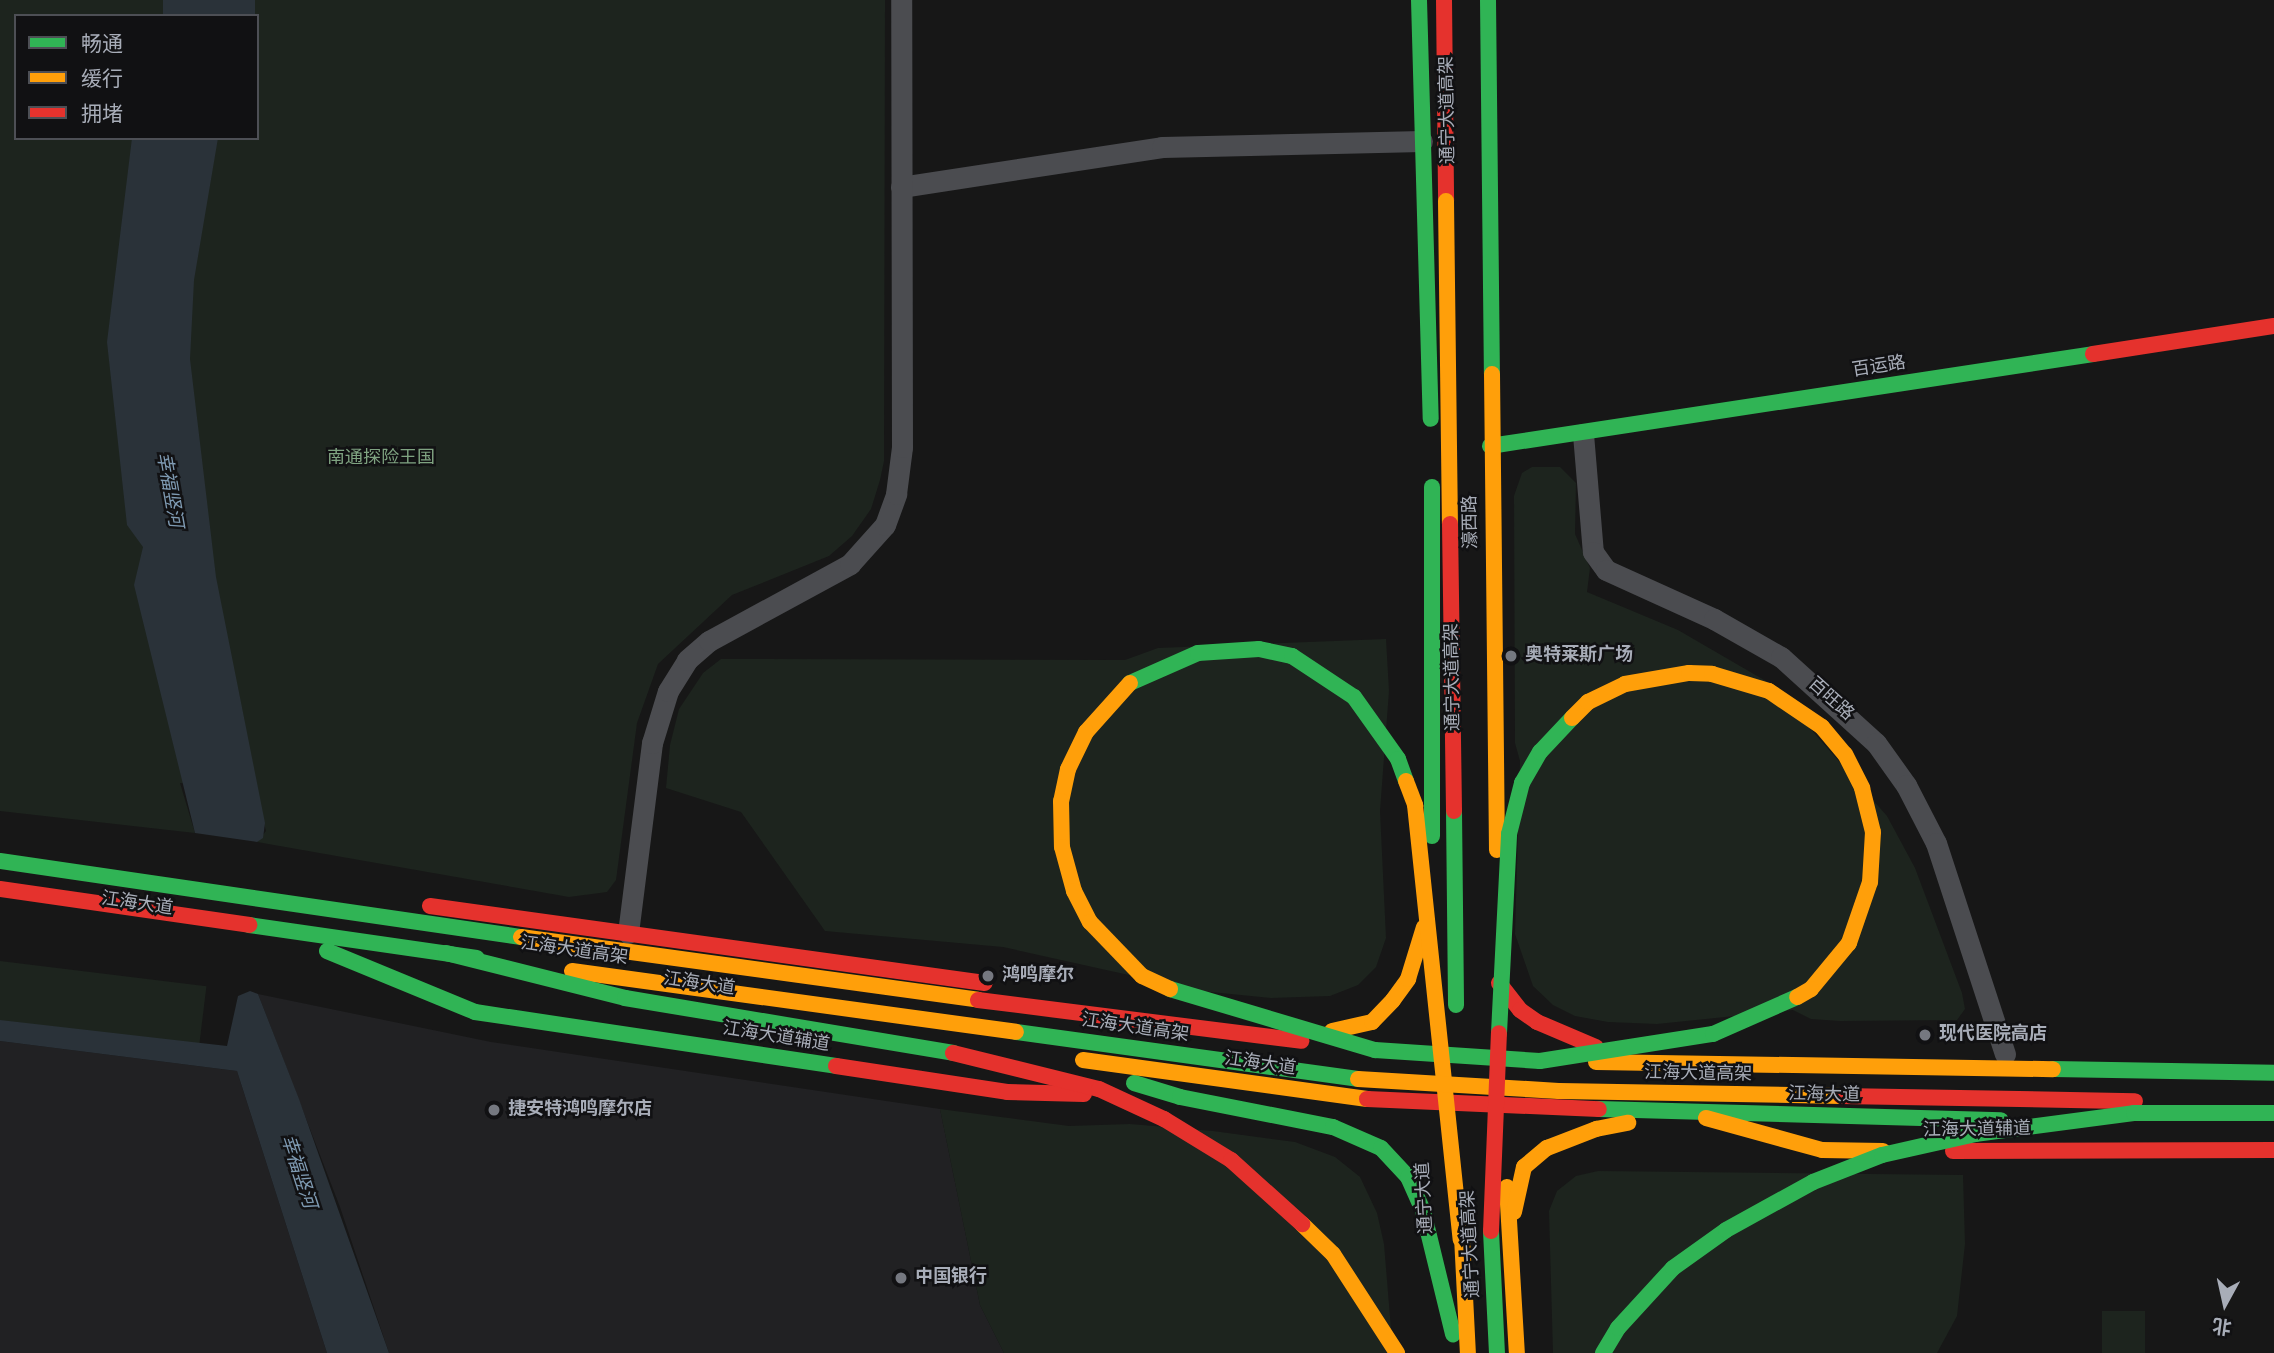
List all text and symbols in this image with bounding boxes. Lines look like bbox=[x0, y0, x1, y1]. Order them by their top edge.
legend bbox=[14, 14, 259, 140]
text: 畅通 bbox=[81, 32, 123, 59]
street label: 通宁大道高架 bbox=[1437, 56, 1461, 164]
text: 缓行 bbox=[81, 67, 123, 94]
text: 拥堵 bbox=[81, 102, 123, 129]
street label: 百运路 bbox=[1851, 353, 1907, 383]
park label: 南通探险王国 bbox=[327, 448, 435, 470]
water label: 幸福竖河 bbox=[150, 451, 186, 529]
street label: 濠西路 bbox=[1461, 495, 1483, 549]
street label: 通宁大道高架 bbox=[1442, 623, 1466, 731]
place label: 奥特莱斯广场 bbox=[1525, 645, 1633, 667]
marker: 奥特莱斯广场 bbox=[1503, 648, 1519, 664]
street label: 百旺路 bbox=[1803, 674, 1857, 726]
street label: 江海大道 bbox=[100, 889, 174, 921]
street label: 江海大道高架 bbox=[519, 934, 629, 970]
place label: 鸿鸣摩尔 bbox=[1002, 965, 1074, 987]
marker: 鸿鸣摩尔 bbox=[980, 968, 996, 984]
street label: 江海大道 bbox=[662, 969, 736, 1001]
street label: 江海大道高架 bbox=[1080, 1011, 1190, 1047]
street label: 江海大道辅道 bbox=[721, 1019, 831, 1057]
place label: 现代医院·高店 bbox=[1939, 1024, 2047, 1046]
marker: 现代医院·高店 bbox=[1917, 1027, 1933, 1043]
street label: 江海大道 bbox=[1223, 1049, 1297, 1081]
street label: 江海大道高架 bbox=[1644, 1063, 1752, 1087]
street label: 江海大道 bbox=[1788, 1085, 1860, 1107]
place label: 捷安特鸿鸣摩尔店 bbox=[508, 1099, 652, 1121]
marker: 捷安特鸿鸣摩尔店 bbox=[486, 1102, 502, 1118]
street label: 江海大道辅道 bbox=[1923, 1119, 2031, 1143]
water label: 幸福竖河 bbox=[274, 1132, 320, 1212]
street label: 通宁大道 bbox=[1413, 1161, 1439, 1235]
street label: 通宁大道高架 bbox=[1458, 1190, 1486, 1298]
place label: 中国银行 bbox=[915, 1267, 987, 1289]
north arrow bbox=[2190, 1269, 2260, 1339]
marker: 中国银行 bbox=[893, 1270, 909, 1286]
text: 北 bbox=[2211, 1312, 2233, 1338]

